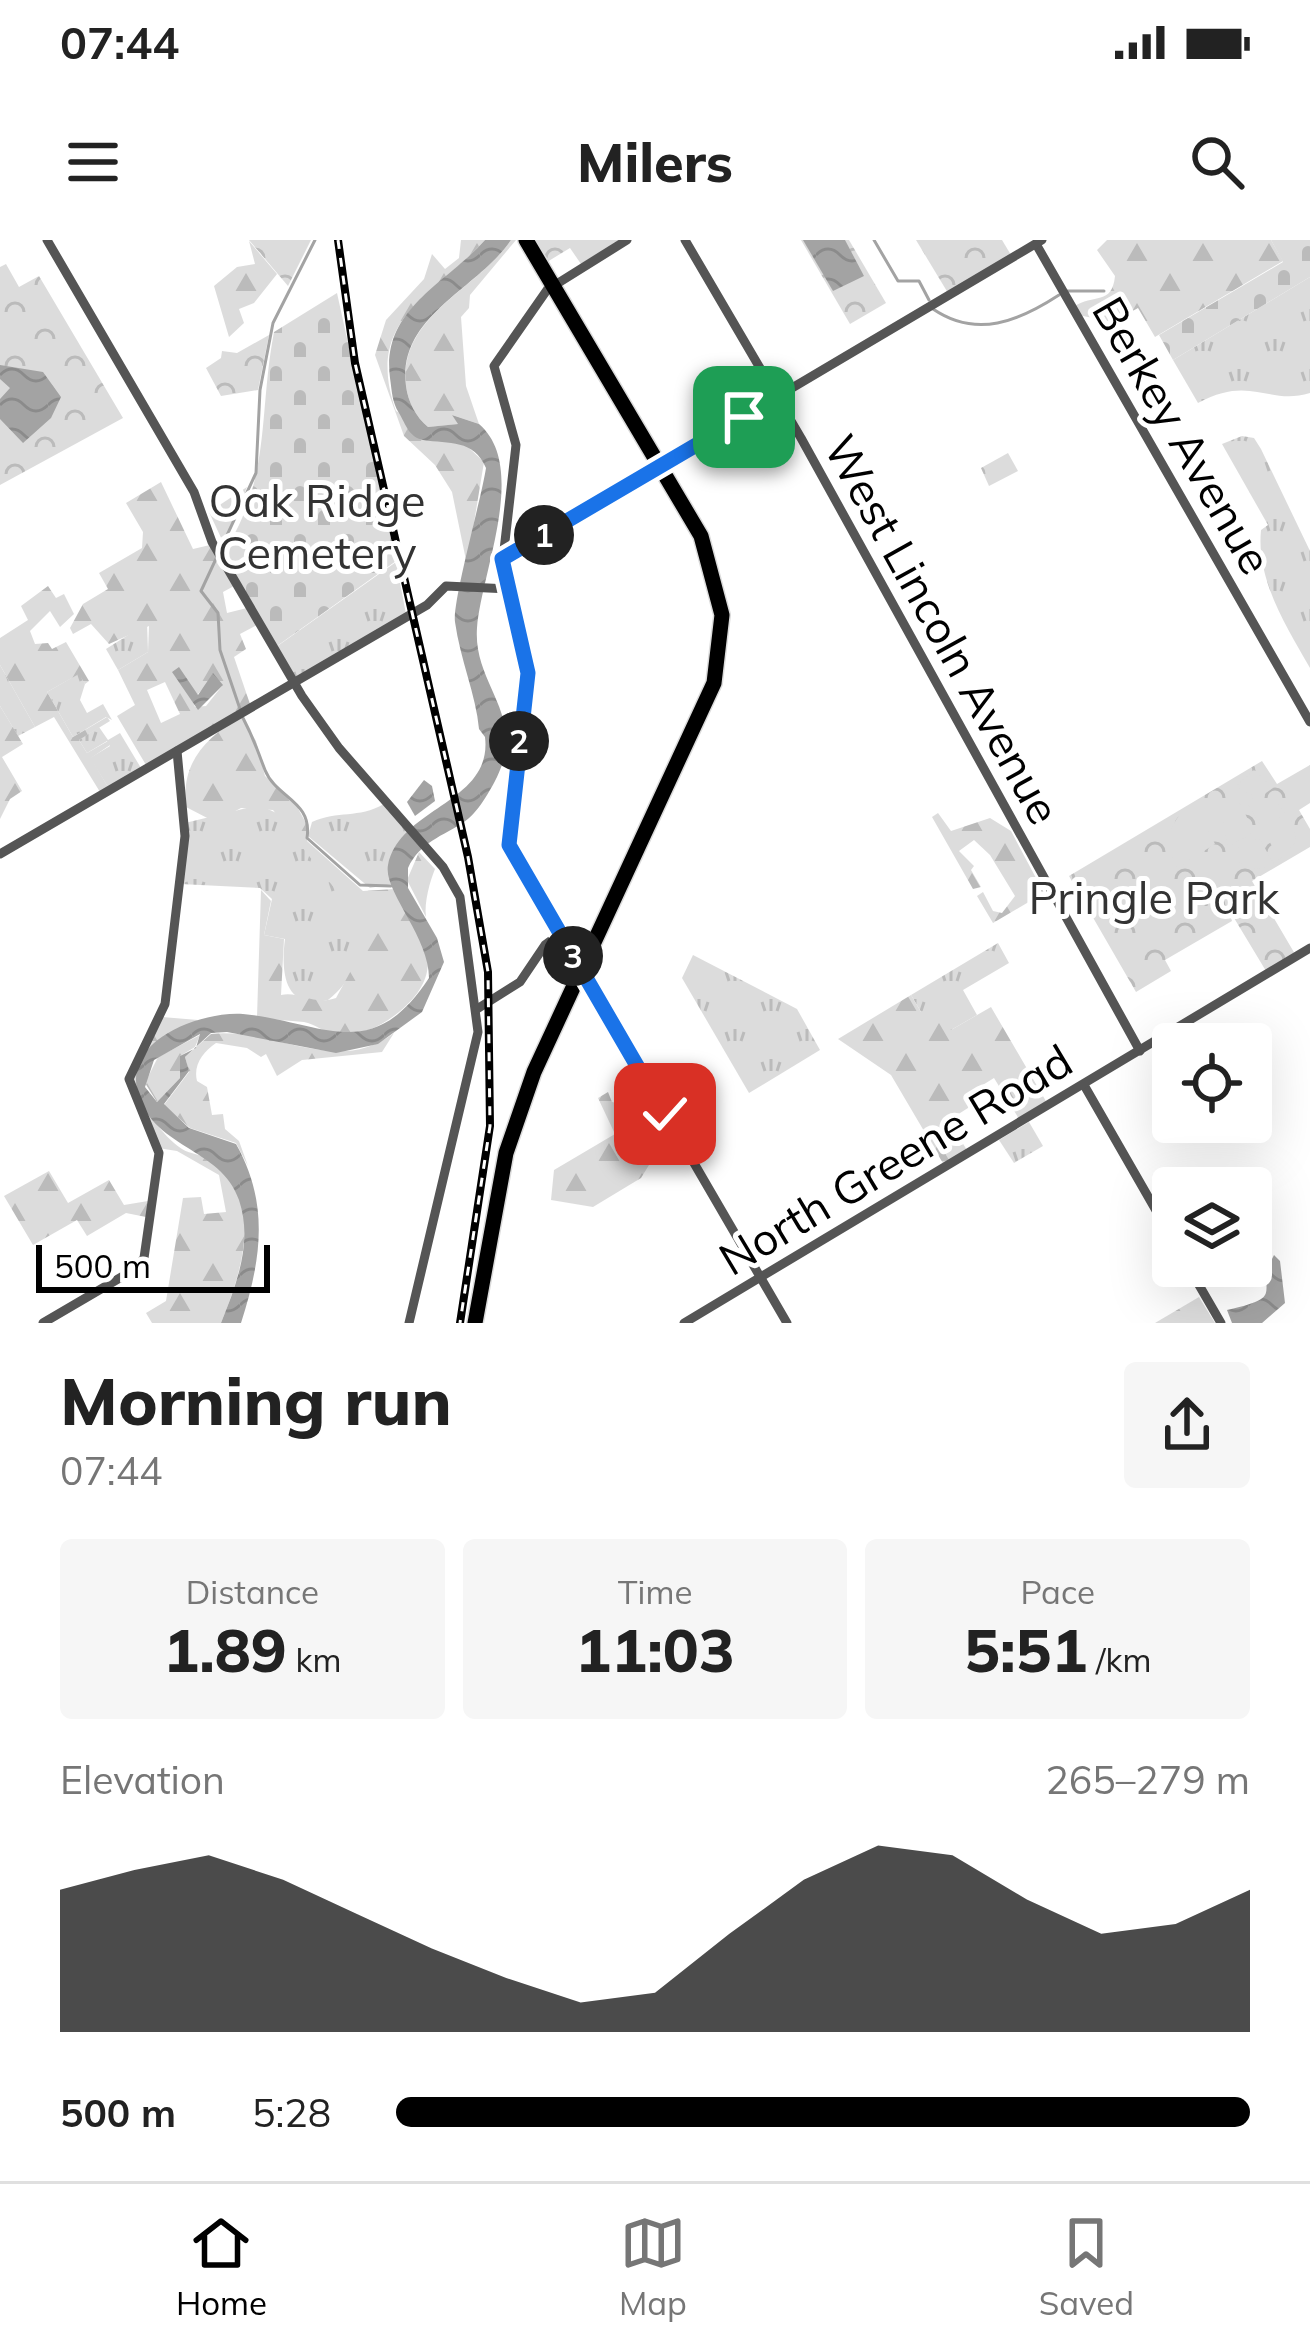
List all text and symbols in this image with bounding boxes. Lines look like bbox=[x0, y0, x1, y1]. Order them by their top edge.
text: 07:44 bbox=[60, 14, 179, 70]
text: Milers bbox=[577, 128, 733, 196]
icon: menu bbox=[60, 129, 126, 195]
icon: search bbox=[1184, 129, 1250, 195]
street label: Berkey Avenue bbox=[1081, 287, 1285, 583]
pin bbox=[693, 366, 795, 468]
icon: arrive bbox=[711, 384, 777, 450]
street label: West Lincoln Avenue bbox=[813, 425, 1073, 833]
park label: Oak Ridge Cemetery bbox=[208, 472, 426, 580]
pin: 1 bbox=[514, 505, 574, 565]
text: 1 bbox=[534, 514, 554, 555]
pin: 2 bbox=[489, 711, 549, 771]
text: 2 bbox=[509, 720, 529, 761]
park label: Pringle Park bbox=[1028, 869, 1280, 925]
pin: 3 bbox=[543, 926, 603, 986]
text: 3 bbox=[563, 935, 583, 976]
map controls bbox=[1152, 1023, 1272, 1287]
button: locate bbox=[1152, 1023, 1272, 1143]
street label: North Greene Road bbox=[708, 1032, 1082, 1286]
pin bbox=[614, 1063, 716, 1165]
icon: check bbox=[632, 1081, 698, 1147]
button: layers bbox=[1152, 1167, 1272, 1287]
scale bar bbox=[36, 1239, 270, 1292]
text: 500 m bbox=[54, 1245, 151, 1286]
text: Morning run bbox=[60, 1359, 452, 1442]
button: share bbox=[1124, 1362, 1250, 1488]
text: 07:44 bbox=[60, 1446, 163, 1495]
text: Distance bbox=[186, 1571, 319, 1612]
text: Time bbox=[618, 1571, 692, 1612]
text: Pace bbox=[1020, 1571, 1095, 1612]
text: 1.89 bbox=[163, 1612, 287, 1687]
text: 11:03 bbox=[575, 1612, 735, 1687]
text: 5:51 bbox=[964, 1612, 1088, 1687]
text: km bbox=[287, 1639, 341, 1680]
text: /km bbox=[1088, 1639, 1151, 1680]
text: Elevation bbox=[60, 1755, 225, 1804]
text: 265–279 m bbox=[1045, 1755, 1250, 1804]
text: 500 m bbox=[60, 2088, 176, 2137]
text: 5:28 bbox=[252, 2088, 331, 2137]
tab: Home bbox=[176, 2210, 267, 2323]
tab: Map bbox=[619, 2210, 687, 2323]
tab: Saved bbox=[1039, 2210, 1134, 2323]

